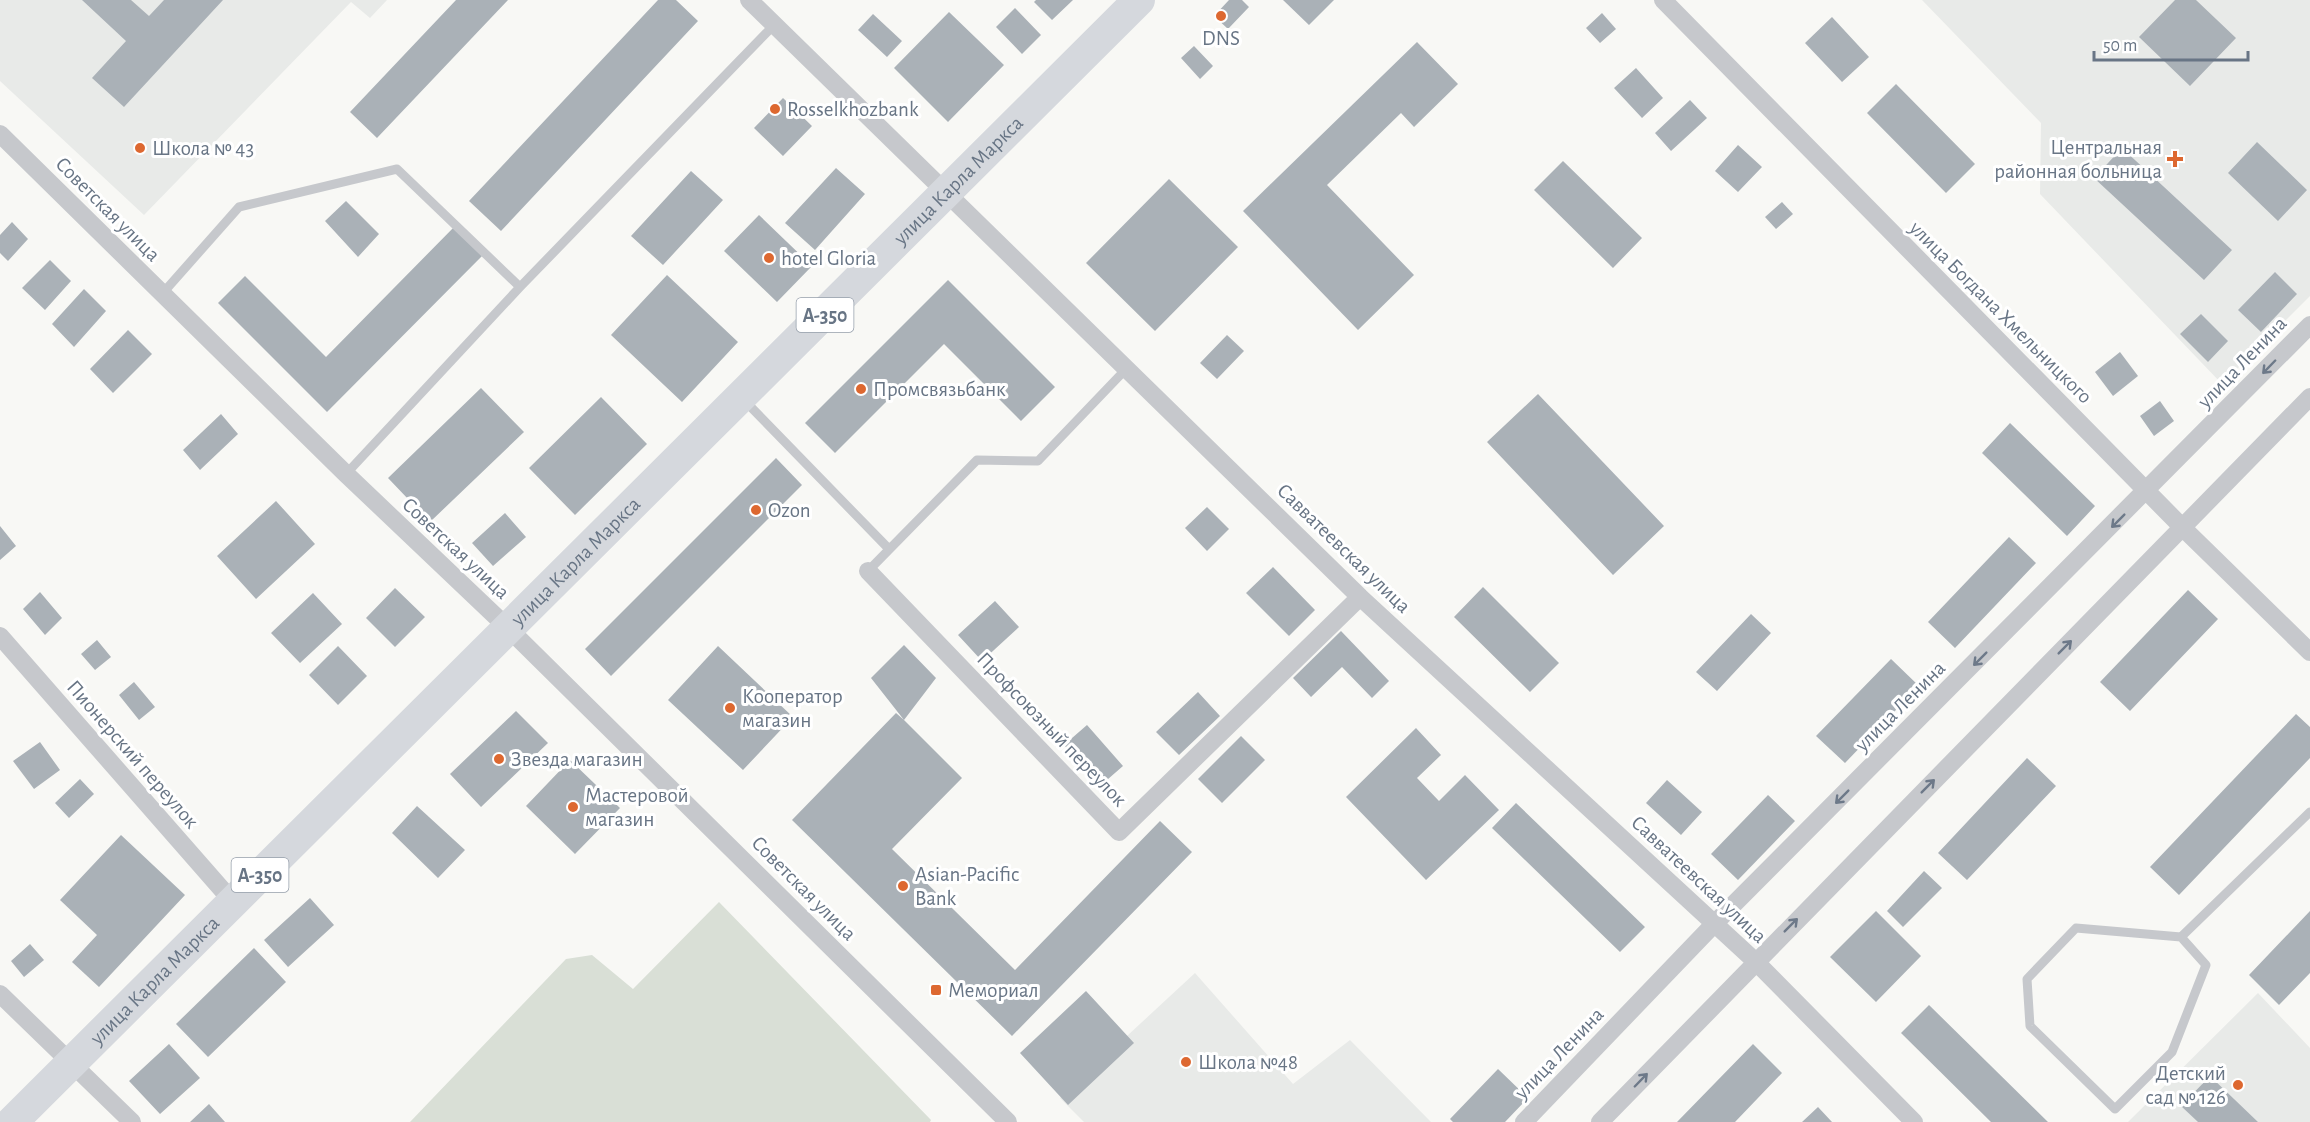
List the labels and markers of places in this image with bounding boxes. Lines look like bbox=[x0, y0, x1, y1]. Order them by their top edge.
marker: DNS bbox=[1214, 9, 1228, 23]
place label: DNS bbox=[1202, 28, 1240, 49]
place label: Rosselkhozbank bbox=[787, 99, 919, 120]
marker: Rosselkhozbank bbox=[768, 102, 782, 116]
place label: Центральная районная больница bbox=[1994, 137, 2162, 182]
place label: Школа № 43 bbox=[152, 138, 254, 159]
marker: Школа № 43 bbox=[133, 141, 147, 155]
marker: Центральная районная больница bbox=[2166, 150, 2184, 168]
place label: hotel Gloria bbox=[781, 248, 877, 269]
marker: hotel Gloria bbox=[762, 251, 776, 265]
place label: Промсвязьбанк bbox=[873, 379, 1006, 400]
marker: Промсвязьбанк bbox=[854, 382, 868, 396]
place label: Ozon bbox=[768, 500, 811, 521]
marker: Ozon bbox=[749, 503, 763, 517]
place label: Кооператор магазин bbox=[742, 686, 843, 731]
marker: Кооператор магазин bbox=[723, 701, 737, 715]
place label: Звезда магазин bbox=[511, 749, 643, 770]
marker: Звезда магазин bbox=[492, 752, 506, 766]
place label: Мастеровой магазин bbox=[585, 785, 689, 830]
marker: Мастеровой магазин bbox=[566, 800, 580, 814]
place label: Asian-Pacific Bank bbox=[915, 864, 1019, 909]
marker: Asian-Pacific Bank bbox=[896, 879, 910, 893]
place label: Мемориал bbox=[948, 980, 1039, 1001]
marker: Мемориал bbox=[929, 983, 943, 997]
place label: Школа №48 bbox=[1198, 1052, 1298, 1073]
marker: Школа №48 bbox=[1179, 1055, 1193, 1069]
place label: Детский сад № 126 bbox=[2146, 1063, 2226, 1108]
marker: Детский сад № 126 bbox=[2231, 1078, 2245, 1092]

